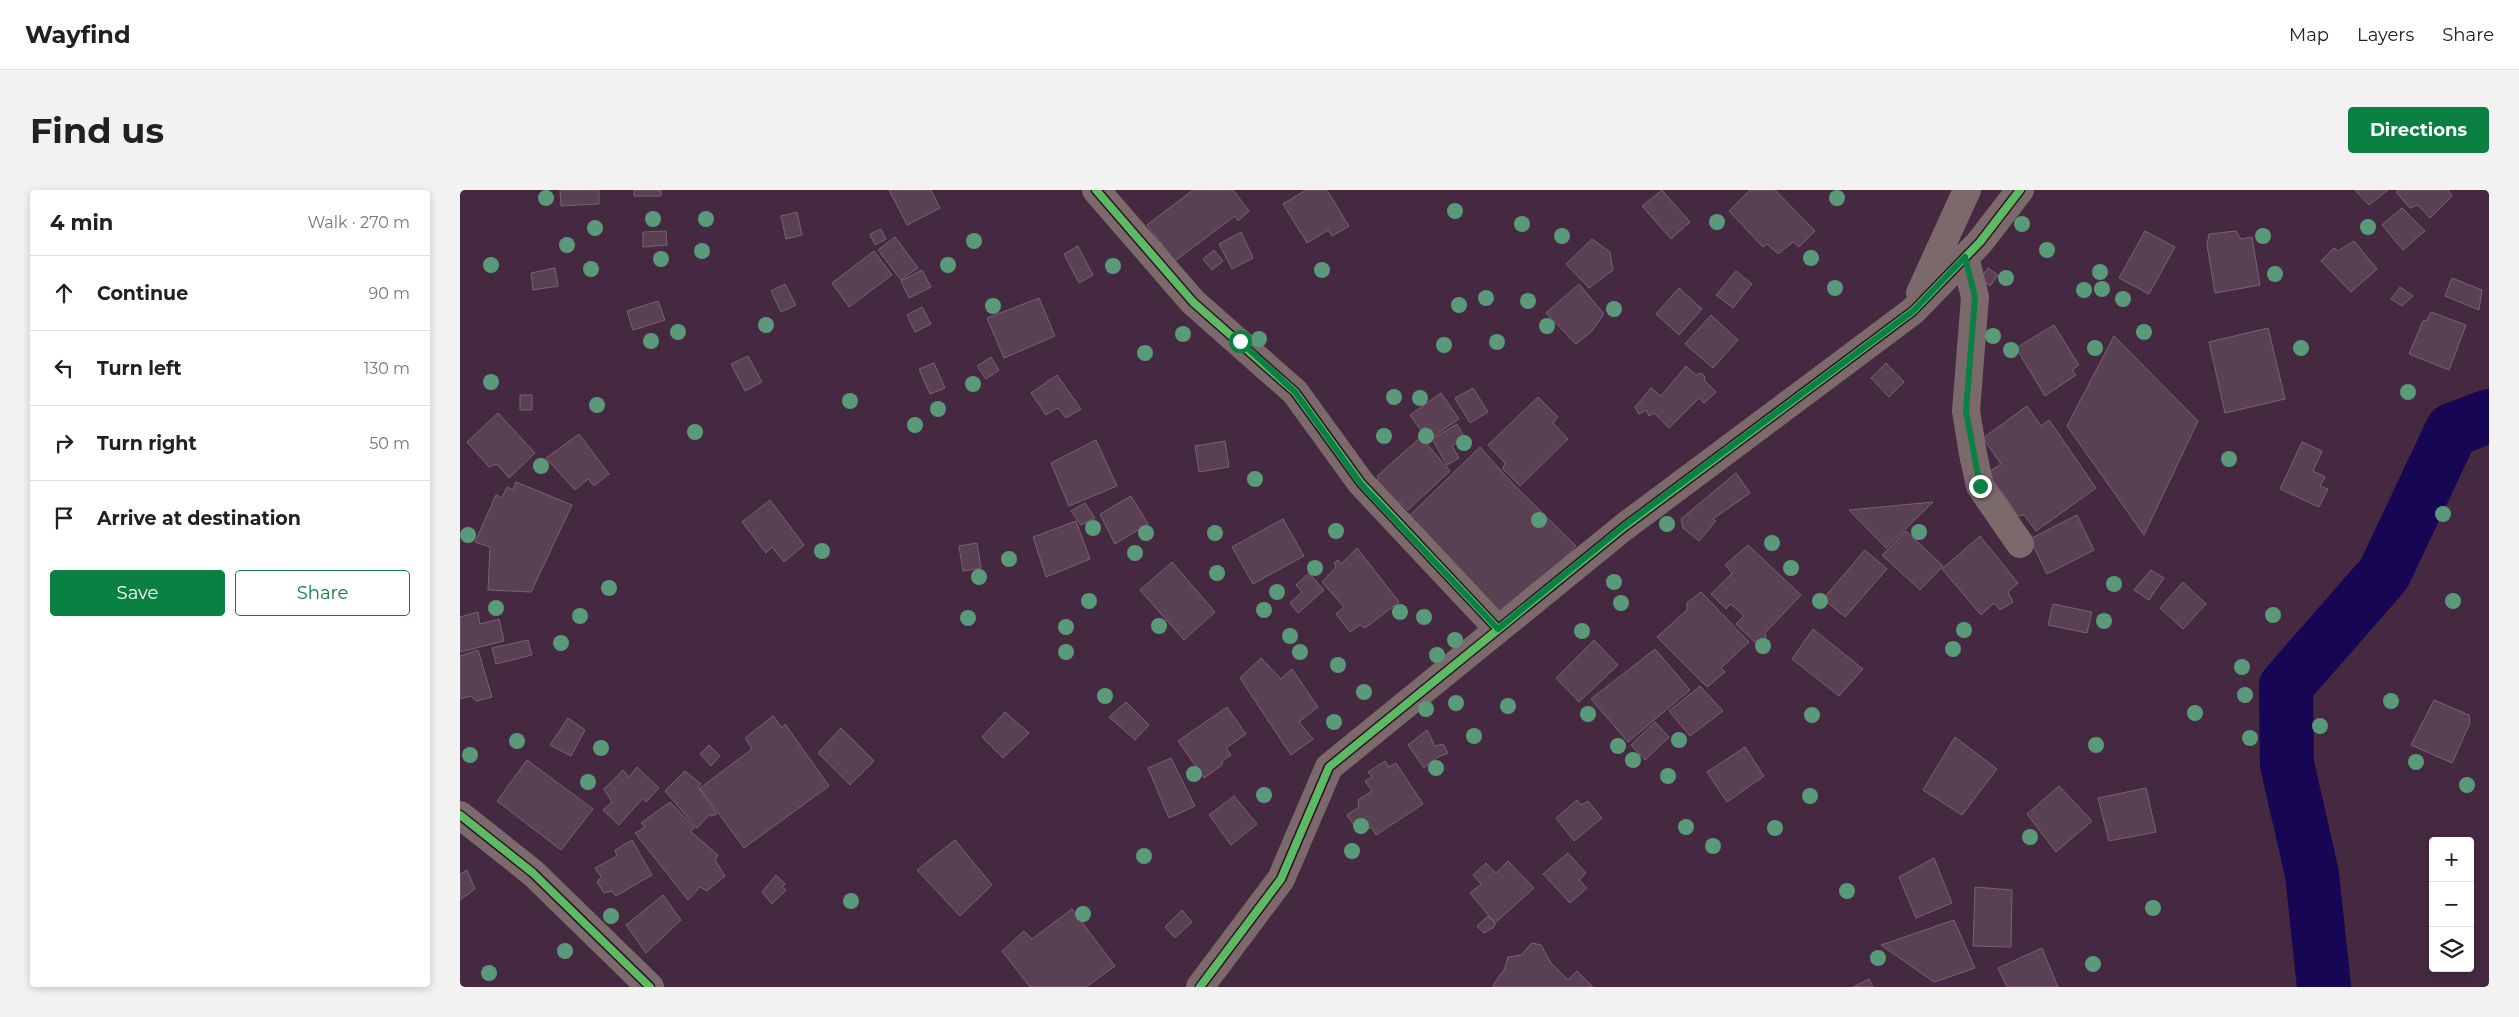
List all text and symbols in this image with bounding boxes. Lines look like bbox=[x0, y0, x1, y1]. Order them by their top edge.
text: Wayfind bbox=[25, 20, 131, 49]
text: Map bbox=[2289, 24, 2329, 46]
text: Layers bbox=[2357, 24, 2414, 46]
text: Share bbox=[2442, 24, 2494, 46]
button: Directions bbox=[2348, 107, 2489, 153]
text: Find us bbox=[30, 109, 164, 152]
text: 4 min bbox=[50, 210, 113, 235]
text: Walk · 270 m bbox=[307, 213, 410, 232]
icon: ahead bbox=[50, 279, 78, 307]
text: Continue bbox=[97, 282, 188, 305]
text: 90 m bbox=[368, 284, 410, 303]
route start bbox=[1229, 330, 1252, 353]
icon: left bbox=[50, 354, 78, 382]
text: Turn left bbox=[97, 357, 182, 380]
text: 130 m bbox=[363, 359, 410, 378]
icon: right bbox=[50, 429, 78, 457]
text: Turn right bbox=[97, 432, 197, 455]
text: 50 m bbox=[369, 434, 410, 453]
route end bbox=[1969, 475, 1992, 498]
icon: arrive bbox=[50, 504, 78, 532]
text: Arrive at destination bbox=[97, 507, 301, 530]
button: Save bbox=[50, 570, 225, 616]
button: Share bbox=[235, 570, 410, 616]
map controls bbox=[2429, 837, 2474, 972]
button: + bbox=[2429, 837, 2474, 882]
button: − bbox=[2429, 882, 2474, 927]
button: layers bbox=[2429, 927, 2474, 972]

